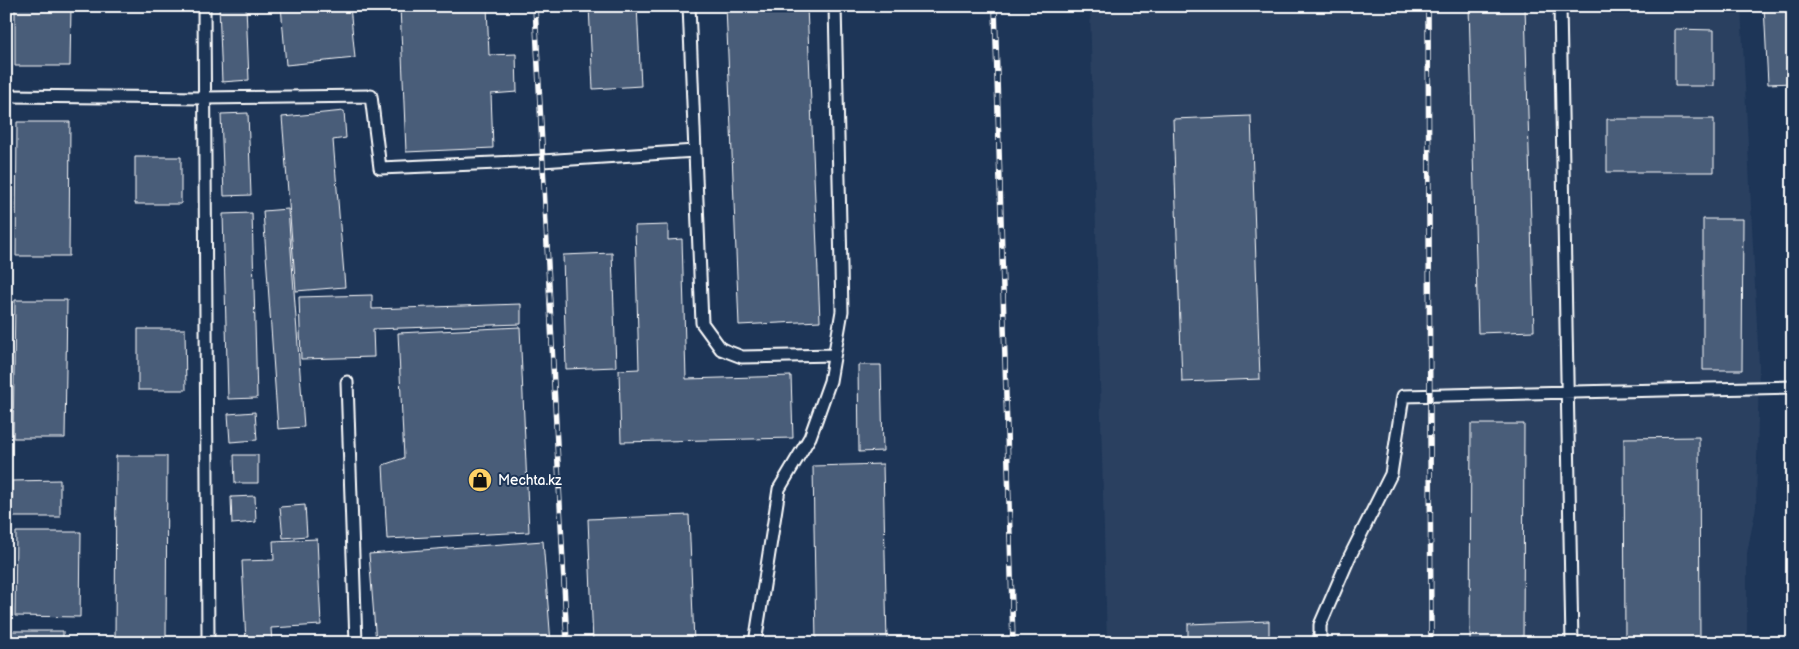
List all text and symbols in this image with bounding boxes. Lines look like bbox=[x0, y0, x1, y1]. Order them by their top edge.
shop icon: Mechta.kz bbox=[467, 467, 493, 493]
place label: Mechta.kz bbox=[498, 472, 562, 489]

